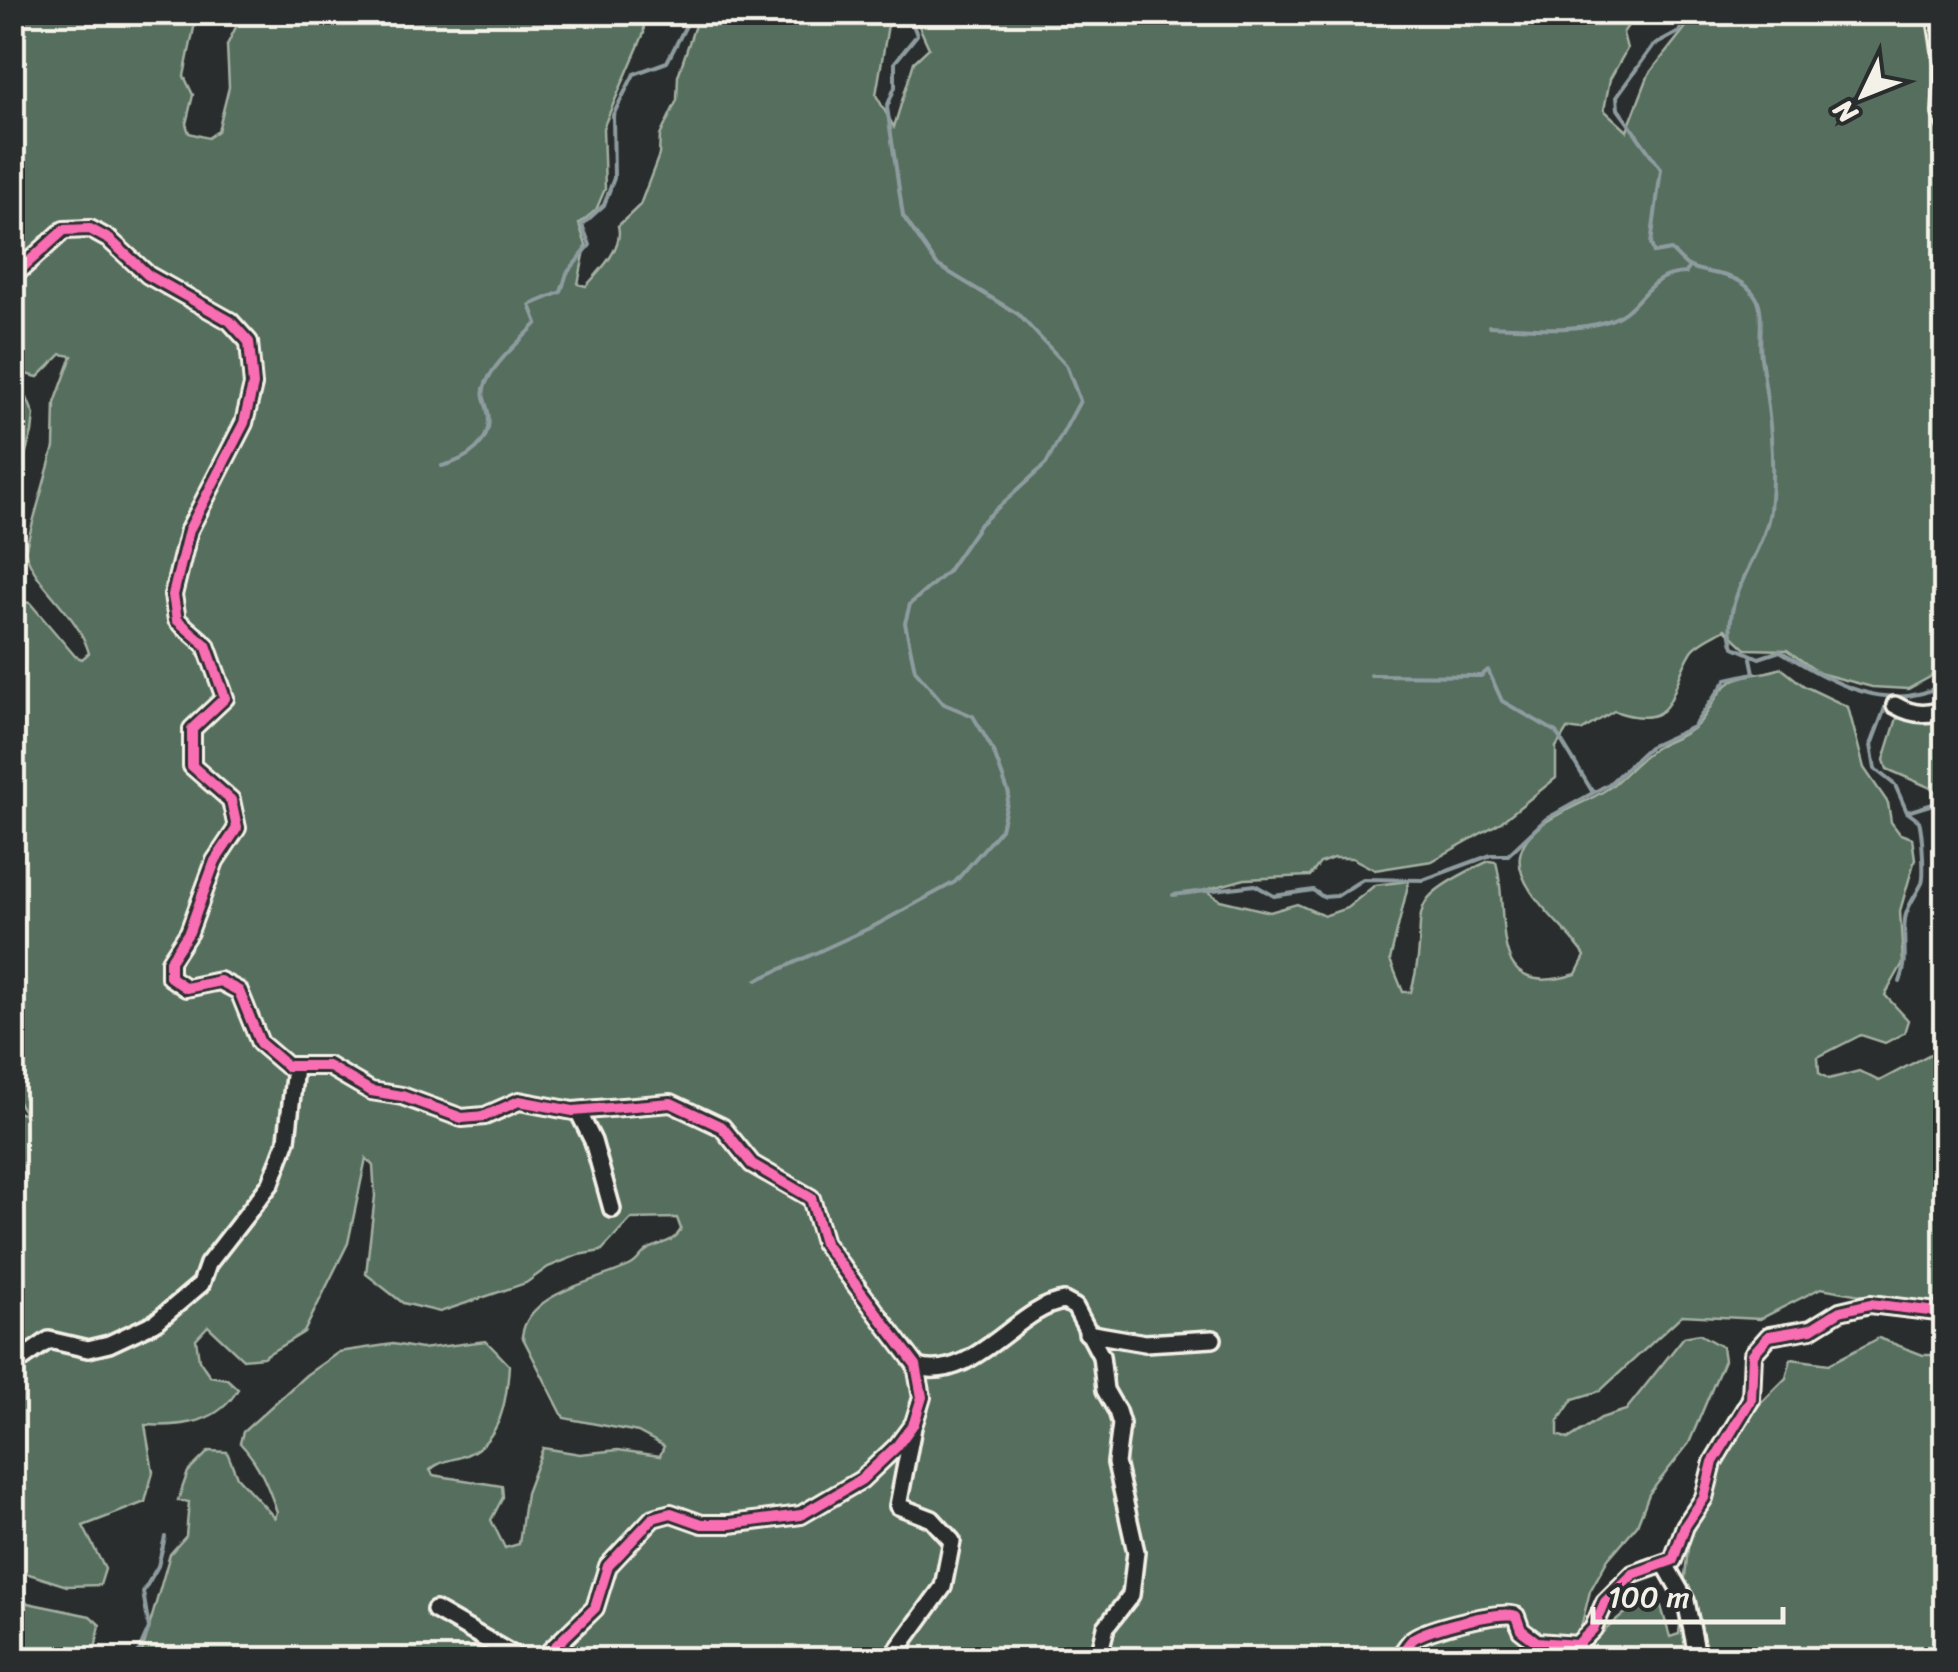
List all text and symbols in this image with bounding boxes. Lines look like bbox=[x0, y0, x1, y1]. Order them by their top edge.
north arrow bbox=[1813, 45, 1913, 145]
text: N bbox=[1820, 87, 1870, 136]
scale bar bbox=[1593, 1562, 1783, 1624]
text: 100 m bbox=[1608, 1570, 1690, 1624]

